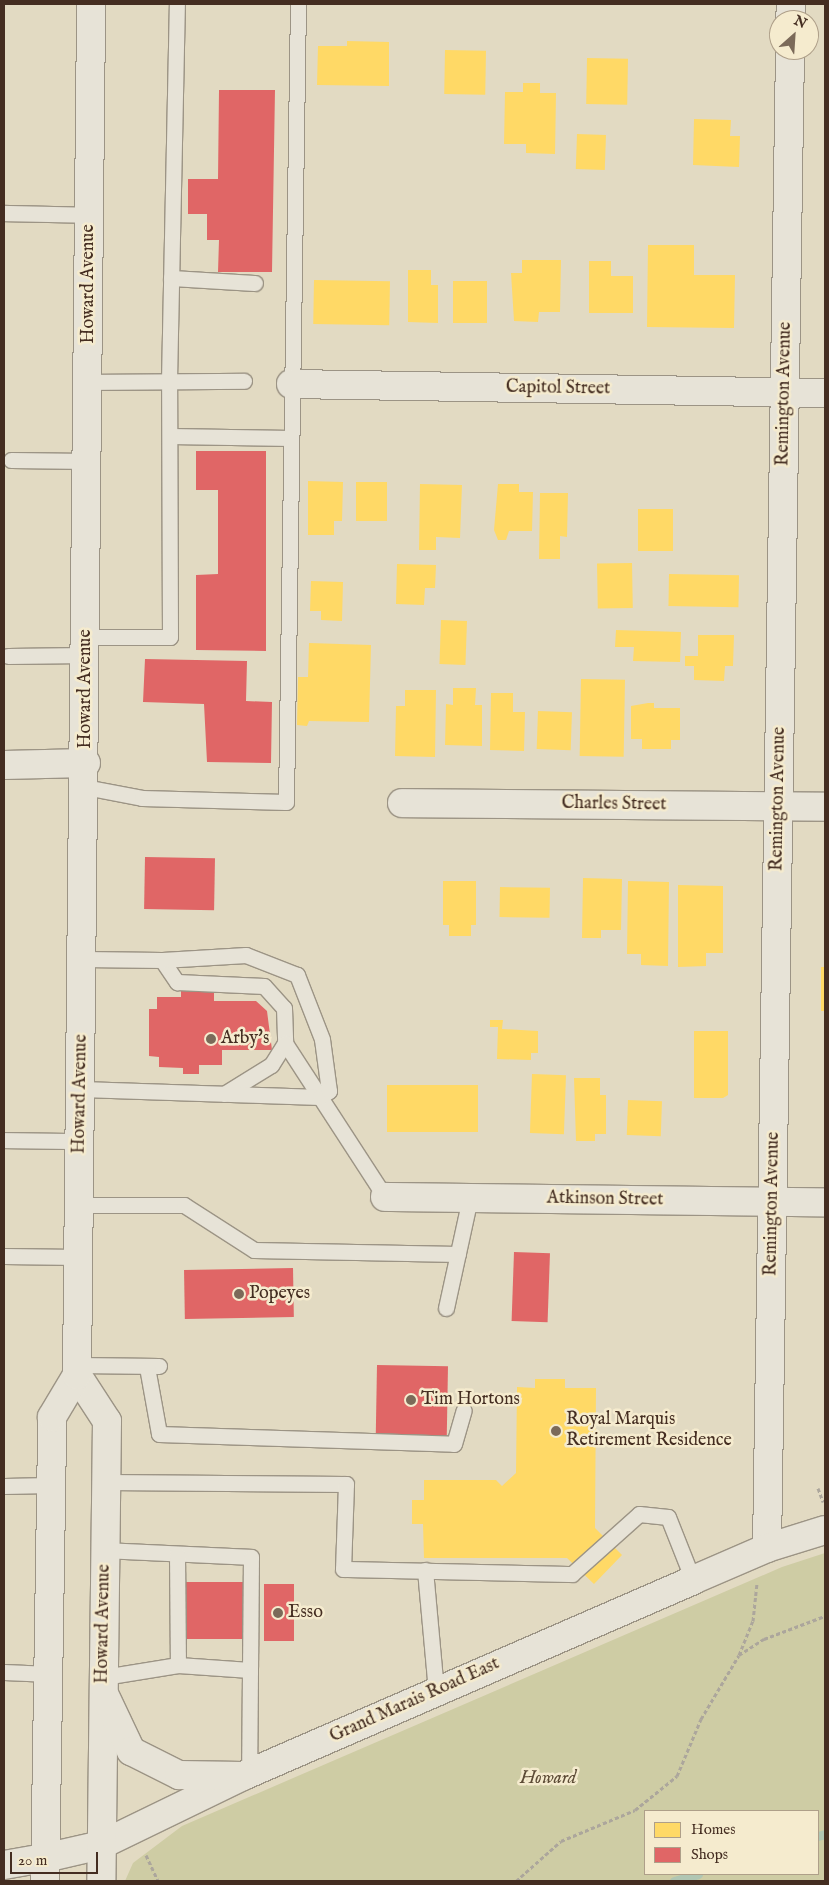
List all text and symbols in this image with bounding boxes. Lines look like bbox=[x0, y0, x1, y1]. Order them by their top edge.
north arrow bbox=[769, 10, 819, 60]
text: N bbox=[791, 12, 810, 33]
street label: Howard Avenue bbox=[78, 224, 100, 344]
street label: Remington Avenue bbox=[773, 322, 797, 466]
street label: Capitol Street bbox=[506, 377, 610, 401]
street label: Howard Avenue bbox=[75, 629, 97, 749]
street label: Remington Avenue bbox=[767, 727, 791, 871]
street label: Charles Street bbox=[561, 793, 667, 817]
place label: Arby's bbox=[221, 1028, 269, 1050]
marker: Arby's bbox=[205, 1033, 217, 1045]
street label: Howard Avenue bbox=[69, 1034, 93, 1154]
street label: Remington Avenue bbox=[761, 1132, 785, 1276]
street label: Atkinson Street bbox=[547, 1188, 663, 1212]
place label: Popeyes bbox=[249, 1283, 310, 1305]
marker: Popeyes bbox=[233, 1288, 245, 1300]
place label: Tim Hortons bbox=[421, 1389, 520, 1411]
marker: Tim Hortons bbox=[405, 1394, 417, 1406]
place label: Royal Marquis Retirement Residence bbox=[566, 1410, 732, 1452]
marker: Royal Marquis Retirement Residence bbox=[550, 1425, 562, 1437]
street label: Howard Avenue bbox=[92, 1564, 116, 1684]
place label: Esso bbox=[288, 1602, 323, 1624]
marker: Esso bbox=[272, 1607, 284, 1619]
street label: Grand Marais Road East bbox=[327, 1654, 503, 1748]
park label: Howard bbox=[520, 1768, 576, 1790]
legend bbox=[644, 1810, 819, 1875]
text: Homes bbox=[691, 1820, 735, 1839]
scale bar bbox=[12, 1842, 100, 1874]
text: Shops bbox=[691, 1845, 728, 1864]
text: 20 m bbox=[18, 1851, 47, 1870]

